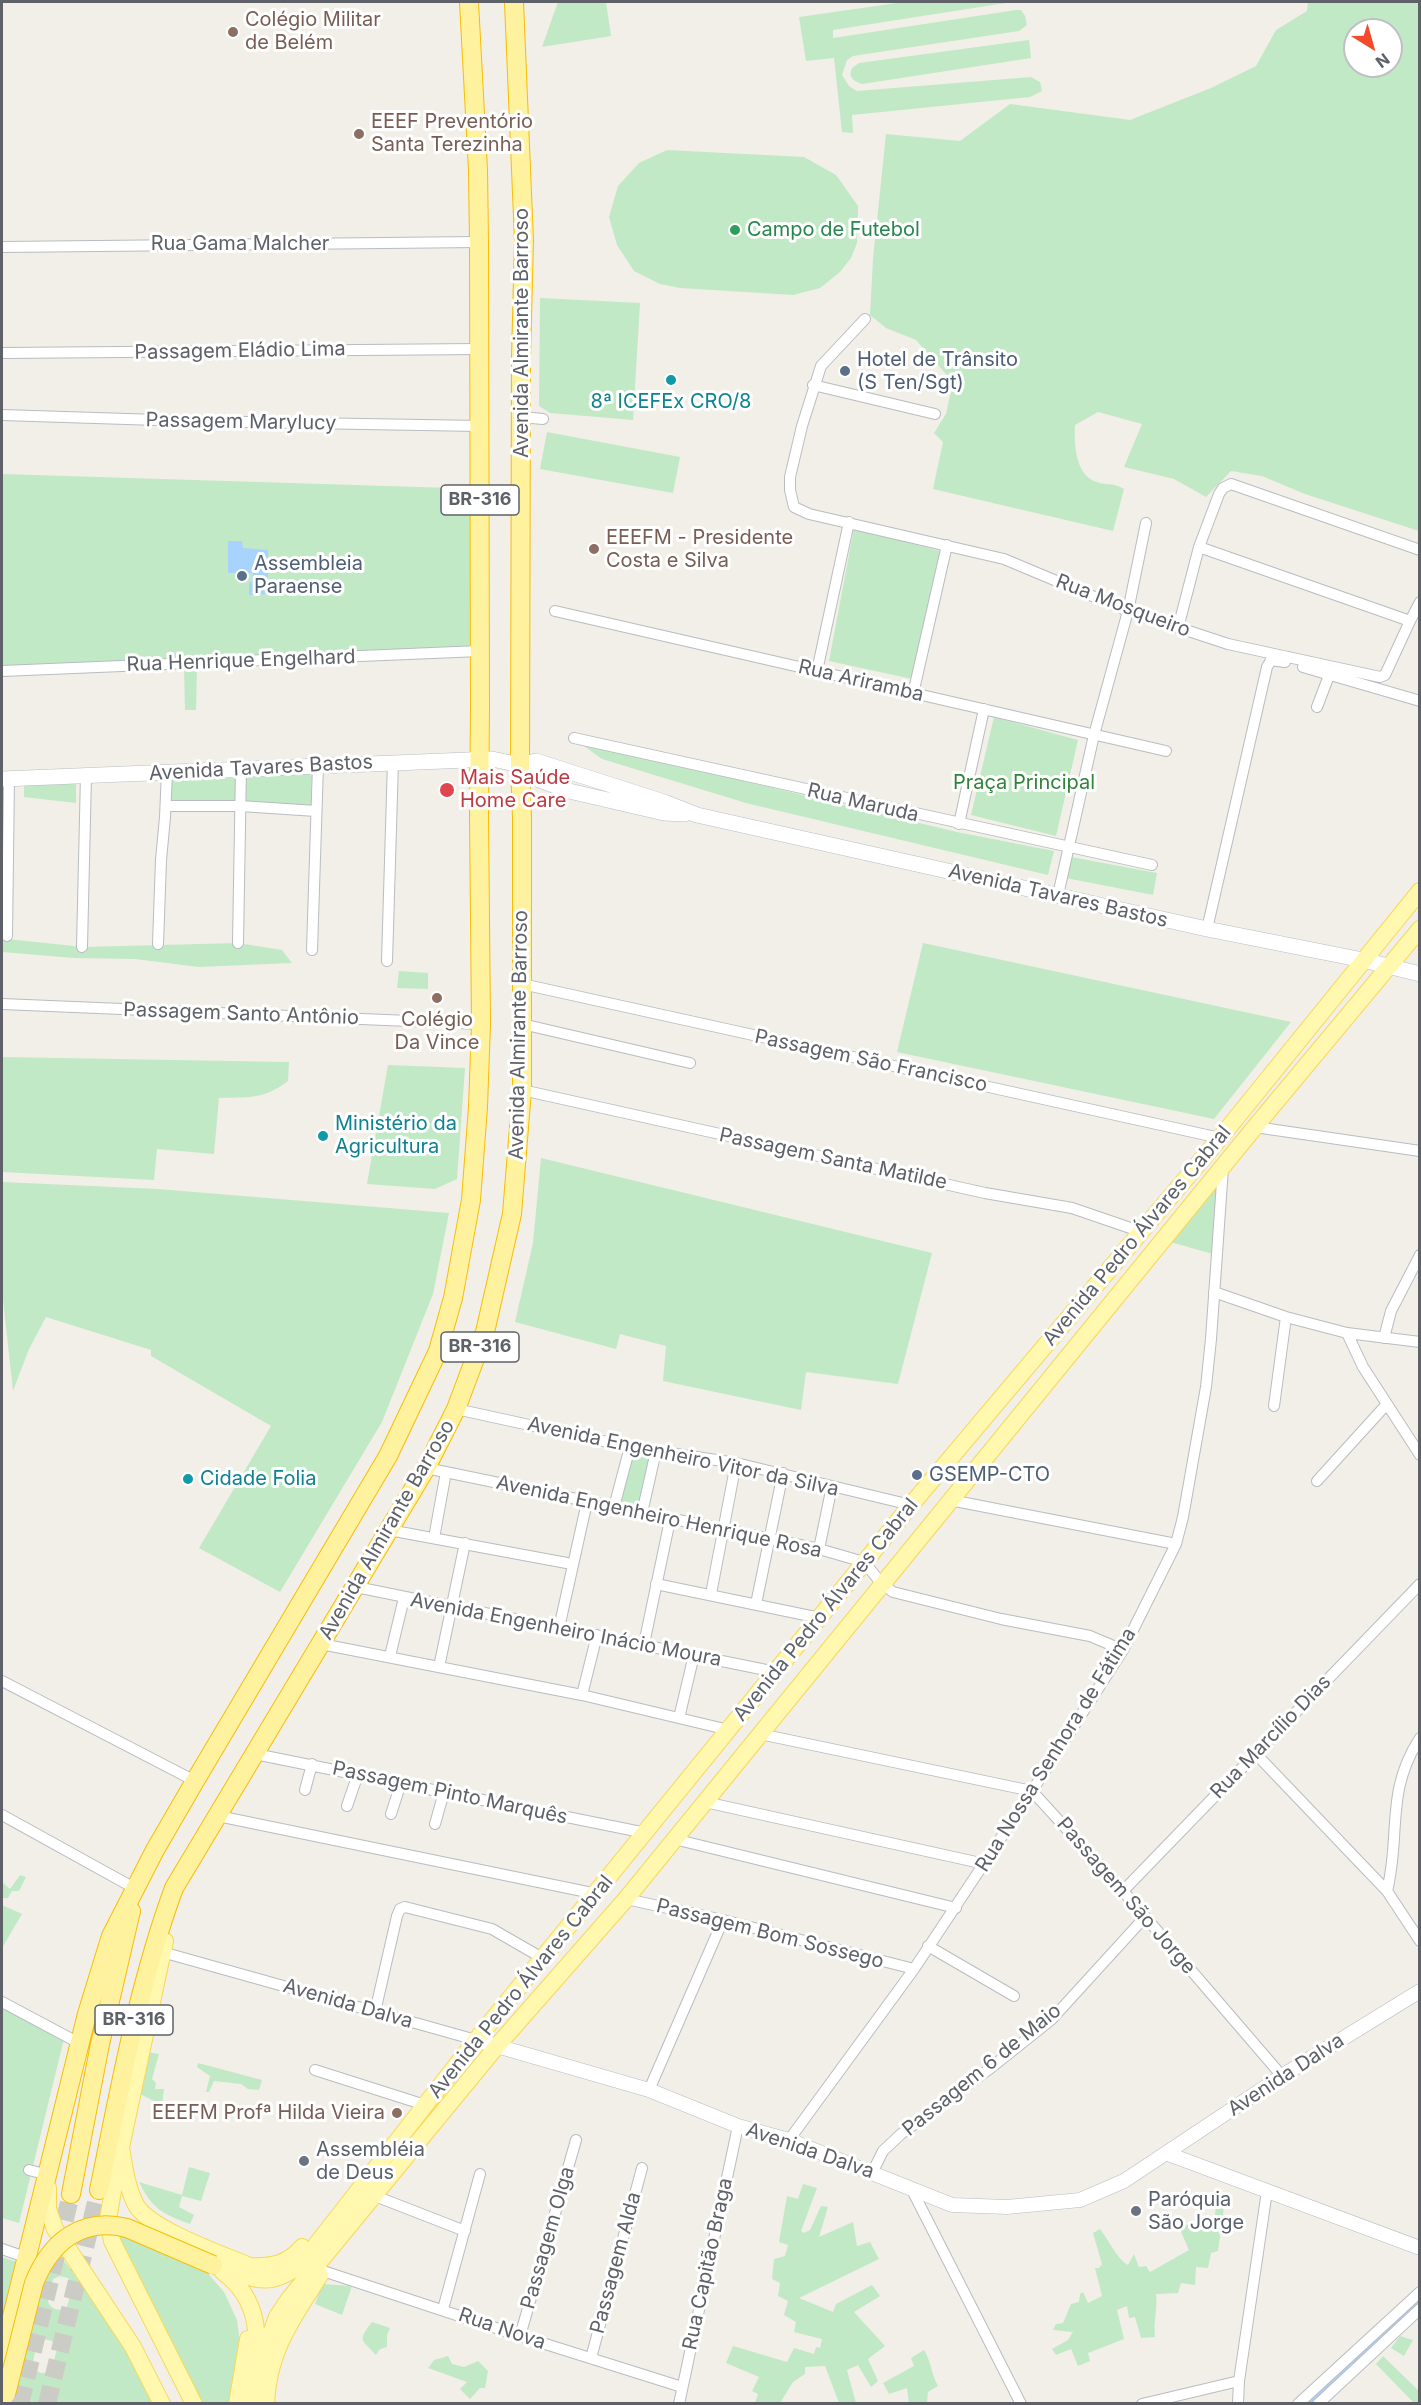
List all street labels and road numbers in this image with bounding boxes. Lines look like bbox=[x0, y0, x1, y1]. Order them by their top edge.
street label: Avenida Almirante Barroso bbox=[510, 208, 534, 458]
street label: Rua Gama Malcher bbox=[151, 232, 329, 256]
street label: Passagem Eládio Lima bbox=[134, 337, 346, 365]
street label: Passagem Marylucy bbox=[145, 408, 337, 436]
road number: BR-316 bbox=[441, 485, 519, 515]
street label: Rua Mosqueiro bbox=[1052, 569, 1194, 643]
street label: Rua Henrique Engelhard bbox=[126, 645, 356, 677]
street label: Rua Ariramba bbox=[796, 655, 926, 707]
street label: Avenida Tavares Bastos bbox=[148, 750, 374, 786]
street label: Rua Maruda bbox=[805, 779, 921, 827]
street label: Avenida Tavares Bastos bbox=[946, 859, 1170, 933]
street label: Avenida Almirante Barroso bbox=[505, 910, 533, 1160]
street label: Passagem Santo Antônio bbox=[123, 998, 359, 1030]
street label: Passagem São Francisco bbox=[753, 1025, 989, 1097]
street label: Avenida Pedro Álvares Cabral bbox=[1038, 1121, 1236, 1351]
street label: Passagem Santa Matilde bbox=[717, 1123, 949, 1195]
road number: BR-316 bbox=[441, 1332, 519, 1362]
street label: Avenida Engenheiro Vitor da Silva bbox=[525, 1412, 841, 1502]
street label: Avenida Almirante Barroso bbox=[314, 1416, 460, 1644]
street label: Avenida Engenheiro Henrique Rosa bbox=[494, 1471, 824, 1563]
street label: Avenida Pedro Álvares Cabral bbox=[729, 1494, 923, 1726]
street label: Avenida Engenheiro Inácio Moura bbox=[408, 1588, 724, 1672]
street label: Rua Nossa Senhora de Fátima bbox=[971, 1624, 1141, 1876]
street label: Rua Marcílio Dias bbox=[1206, 1670, 1336, 1804]
street label: Passagem Pinto Marquês bbox=[330, 1756, 570, 1830]
street label: Passagem São Jorge bbox=[1051, 1813, 1201, 1979]
street label: Avenida Pedro Álvares Cabral bbox=[424, 1871, 618, 2103]
street label: Passagem Bom Sossego bbox=[654, 1894, 886, 1974]
street label: Avenida Dalva bbox=[280, 1974, 416, 2034]
street label: Passagem 6 de Maio bbox=[898, 1999, 1066, 2141]
road number: BR-316 bbox=[95, 2005, 173, 2035]
street label: Avenida Dalva bbox=[1223, 2029, 1349, 2121]
street label: Avenida Dalva bbox=[743, 2118, 877, 2184]
street label: Passagem Olga bbox=[516, 2164, 580, 2312]
street label: Rua Capitão Braga bbox=[678, 2176, 738, 2352]
street label: Passagem Alda bbox=[586, 2190, 646, 2336]
street label: Rua Nova bbox=[455, 2303, 549, 2355]

